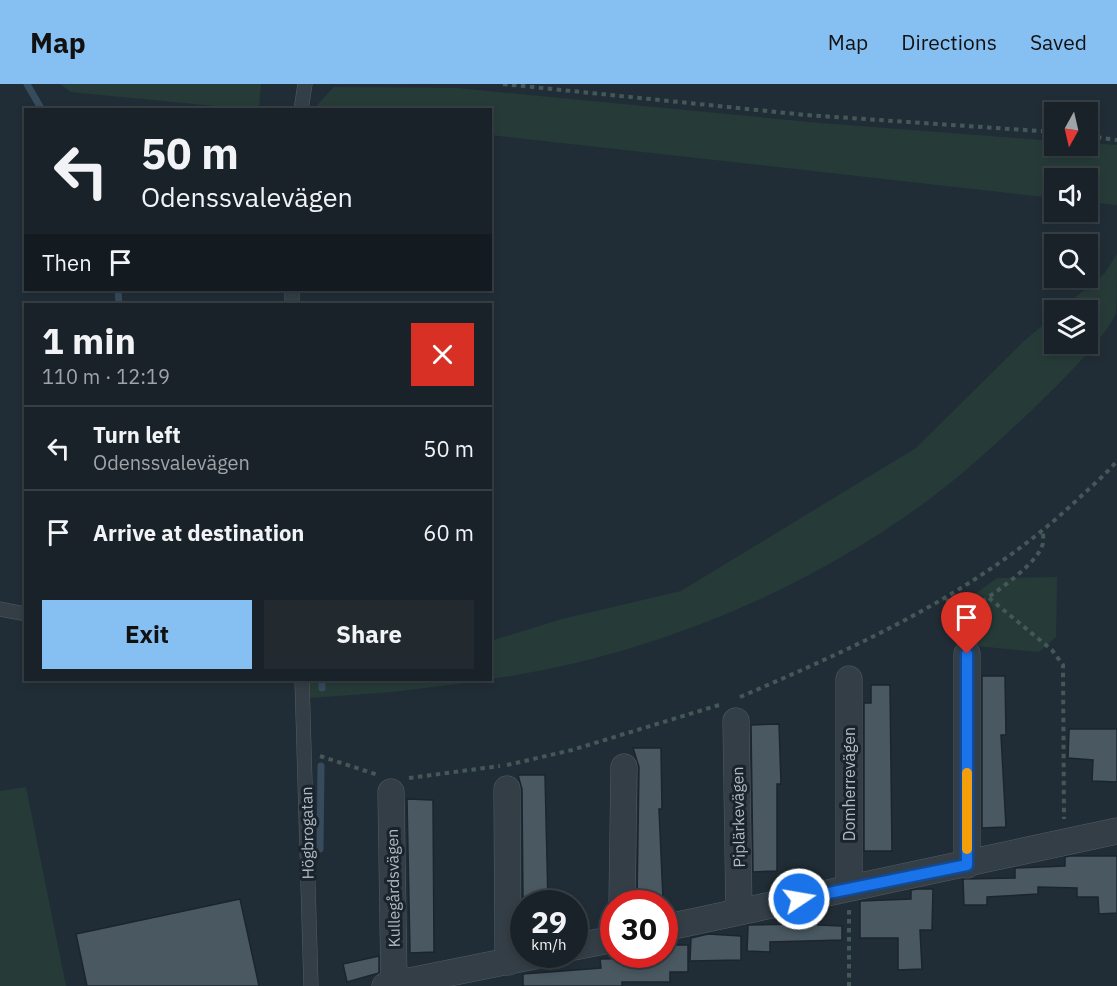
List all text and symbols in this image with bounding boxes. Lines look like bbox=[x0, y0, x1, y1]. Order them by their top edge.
text: Map bbox=[30, 24, 86, 61]
text: Map bbox=[828, 28, 868, 56]
text: Directions bbox=[901, 28, 997, 56]
text: Saved bbox=[1030, 28, 1087, 56]
north arrow bbox=[1044, 102, 1098, 156]
map controls bbox=[1044, 102, 1098, 354]
text: 50 m bbox=[141, 126, 239, 181]
icon: left bbox=[42, 132, 120, 210]
button: sound bbox=[1044, 168, 1098, 222]
text: Odenssvalevägen bbox=[141, 179, 353, 214]
button: search bbox=[1044, 234, 1098, 288]
icon: arrive bbox=[104, 246, 137, 279]
text: Then bbox=[42, 248, 92, 277]
button: layers bbox=[1044, 300, 1098, 354]
text: 1 min bbox=[42, 317, 136, 364]
button: close bbox=[411, 323, 474, 386]
text: 110 m · 12:19 bbox=[42, 363, 170, 390]
text: Turn left bbox=[93, 420, 181, 449]
icon: left bbox=[42, 432, 75, 465]
text: 50 m bbox=[423, 434, 474, 463]
text: Odenssvalevägen bbox=[93, 449, 250, 476]
icon: arrive bbox=[42, 516, 75, 549]
text: Arrive at destination bbox=[93, 518, 304, 547]
text: 60 m bbox=[423, 518, 474, 547]
pin bbox=[941, 592, 992, 654]
button: Exit bbox=[42, 600, 252, 669]
button: Share bbox=[264, 600, 474, 669]
icon: arrive bbox=[950, 601, 983, 634]
street label: Domherrevägen bbox=[839, 727, 859, 841]
street label: Piplärkevägen bbox=[727, 766, 749, 868]
street label: Högbrogatan bbox=[296, 786, 318, 880]
street label: Kullegårdsvägen bbox=[382, 829, 404, 947]
position arrow bbox=[767, 867, 831, 931]
speed limit sign: 30 bbox=[600, 890, 678, 968]
text: 29 bbox=[531, 902, 567, 941]
text: km/h bbox=[531, 935, 567, 954]

